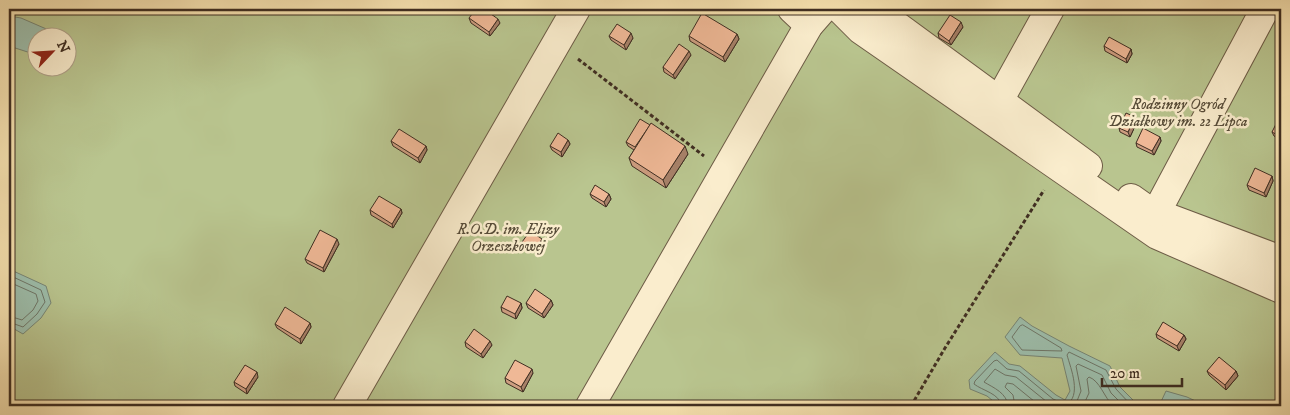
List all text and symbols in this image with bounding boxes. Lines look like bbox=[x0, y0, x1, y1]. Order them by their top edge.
north arrow bbox=[28, 28, 78, 78]
text: N bbox=[52, 38, 74, 56]
park label: Rodzinny Ogród Działkowy im. 22 Lipca bbox=[1109, 95, 1247, 131]
park label: R.O.D. im. Elizy Orzeszkowej bbox=[456, 220, 560, 256]
scale bar bbox=[1102, 355, 1182, 387]
text: 20 m bbox=[1110, 364, 1140, 383]

